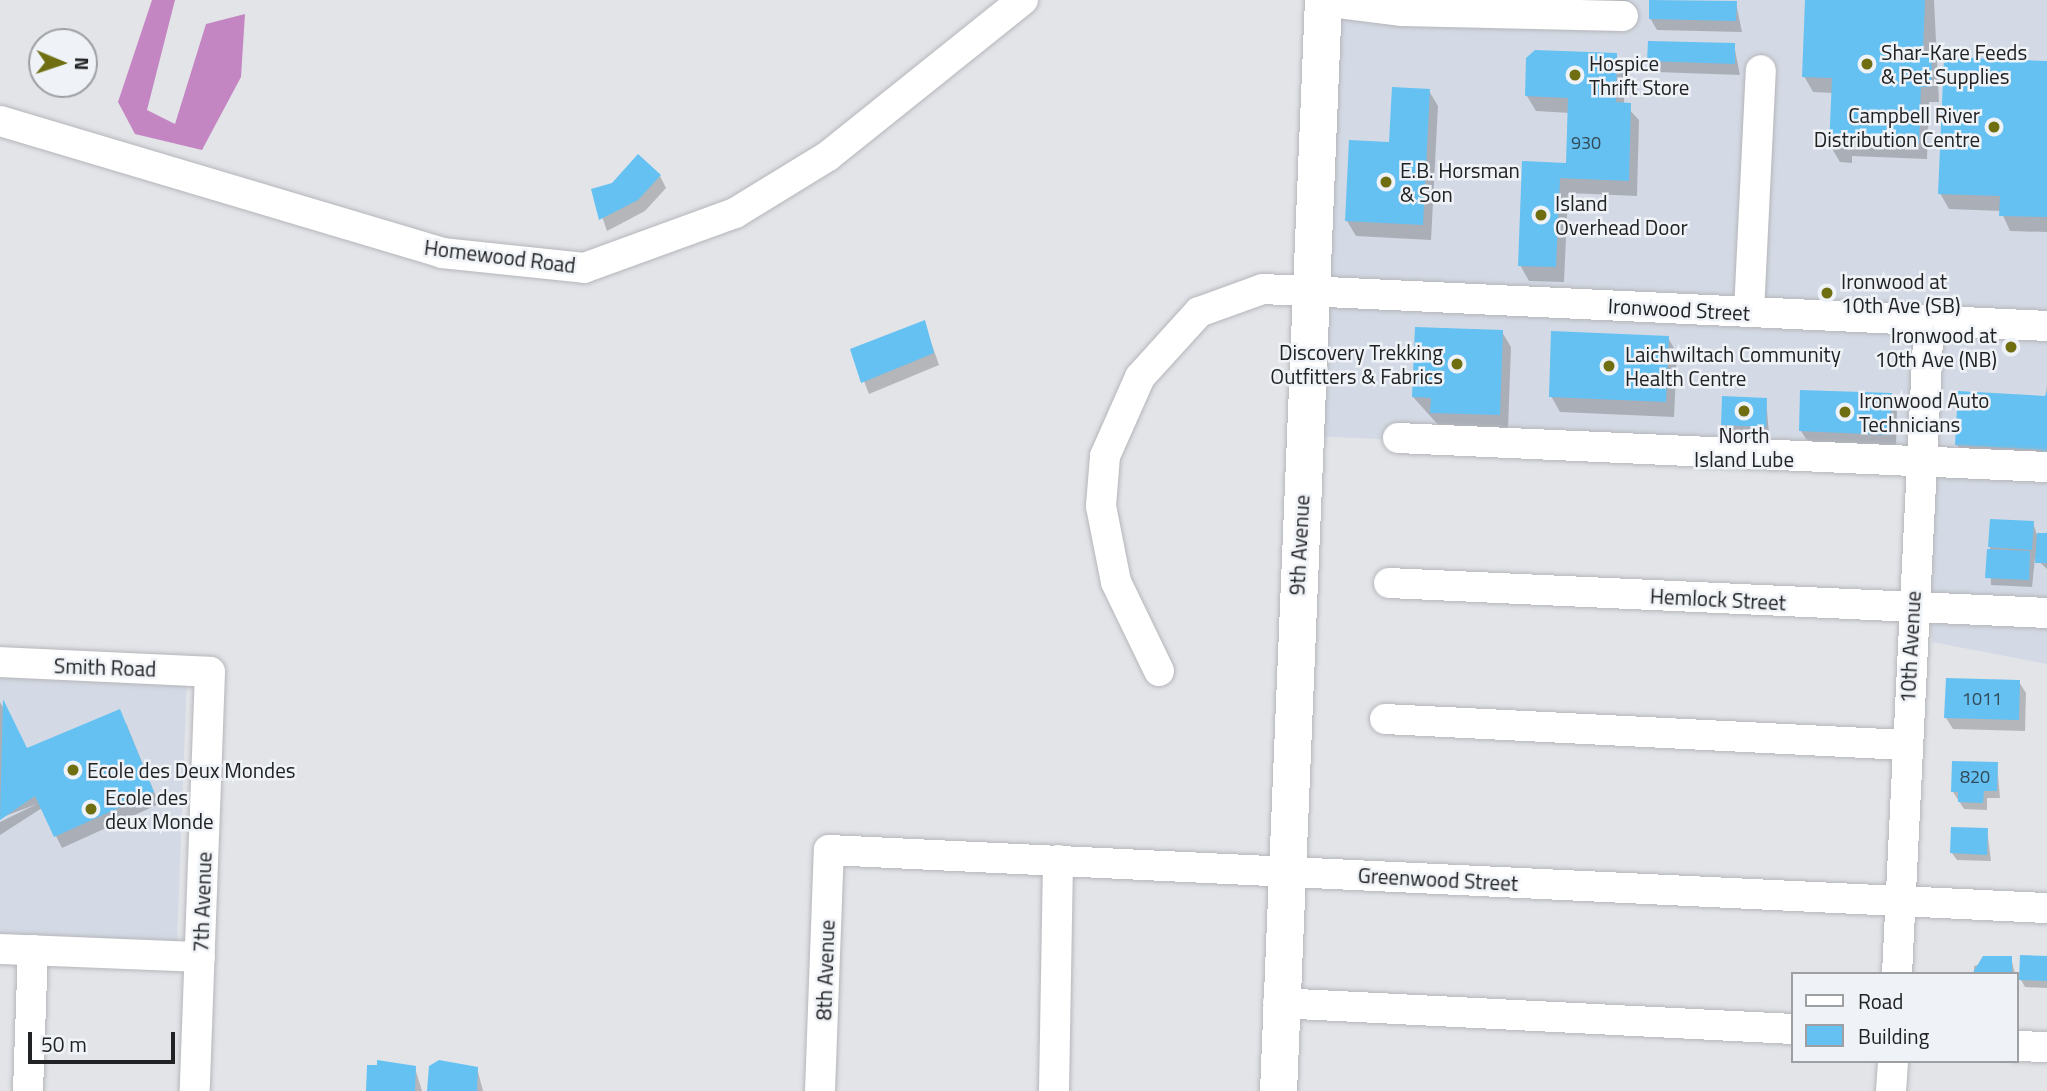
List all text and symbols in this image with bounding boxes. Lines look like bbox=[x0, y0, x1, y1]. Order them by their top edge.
north arrow bbox=[28, 28, 98, 98]
place label: Shar-Kare Feeds & Pet Supplies bbox=[1881, 39, 2027, 89]
place label: Hospice Thrift Store bbox=[1589, 50, 1689, 100]
marker: Shar-Kare Feeds & Pet Supplies bbox=[1859, 56, 1875, 72]
text: N bbox=[68, 57, 97, 71]
marker: Hospice Thrift Store bbox=[1567, 67, 1583, 83]
place label: Campbell River Distribution Centre bbox=[1814, 102, 1980, 152]
marker: Campbell River Distribution Centre bbox=[1986, 119, 2002, 135]
house number: 930 bbox=[1571, 132, 1601, 154]
place label: E.B. Horsman & Son bbox=[1400, 157, 1520, 207]
marker: E.B. Horsman & Son bbox=[1378, 174, 1394, 190]
place label: Island Overhead Door bbox=[1555, 190, 1688, 240]
marker: Island Overhead Door bbox=[1533, 207, 1549, 223]
street label: Homewood Road bbox=[423, 234, 577, 278]
place label: Ironwood at 10th Ave (SB) bbox=[1841, 268, 1960, 318]
marker: Ironwood at 10th Ave (SB) bbox=[1819, 285, 1835, 301]
street label: Ironwood Street bbox=[1607, 293, 1751, 325]
place label: Ironwood at 10th Ave (NB) bbox=[1875, 322, 1997, 372]
place label: Discovery Trekking Outfitters & Fabrics bbox=[1270, 339, 1443, 389]
marker: Ironwood at 10th Ave (NB) bbox=[2003, 339, 2019, 355]
place label: Laichwiltach Community Health Centre bbox=[1625, 341, 1841, 391]
marker: Discovery Trekking Outfitters & Fabrics bbox=[1449, 356, 1465, 372]
marker: Laichwiltach Community Health Centre bbox=[1599, 356, 1619, 376]
place label: Ironwood Auto Technicians bbox=[1859, 387, 1989, 437]
marker: North Island Lube bbox=[1736, 403, 1752, 419]
marker: Ironwood Auto Technicians bbox=[1837, 404, 1853, 420]
place label: North Island Lube bbox=[1694, 422, 1794, 472]
street label: 9th Avenue bbox=[1284, 494, 1314, 596]
street label: Hemlock Street bbox=[1649, 583, 1787, 615]
street label: 10th Avenue bbox=[1894, 590, 1926, 704]
street label: Smith Road bbox=[53, 653, 157, 681]
house number: 1011 bbox=[1962, 688, 2002, 710]
place label: Ecole des Deux Mondes bbox=[87, 757, 296, 783]
marker: Ecole des Deux Mondes bbox=[65, 762, 81, 778]
house number: 820 bbox=[1960, 766, 1990, 788]
place label: Ecole des deux Monde bbox=[105, 784, 214, 834]
marker: Ecole des deux Monde bbox=[83, 801, 99, 817]
street label: 7th Avenue bbox=[188, 851, 216, 953]
street label: Greenwood Street bbox=[1357, 862, 1519, 896]
street label: 8th Avenue bbox=[811, 919, 839, 1021]
legend bbox=[1792, 972, 2019, 1063]
text: Road bbox=[1858, 985, 1903, 1017]
scale bar bbox=[32, 1018, 178, 1062]
text: Building bbox=[1858, 1020, 1929, 1052]
text: 50 m bbox=[41, 1028, 87, 1060]

